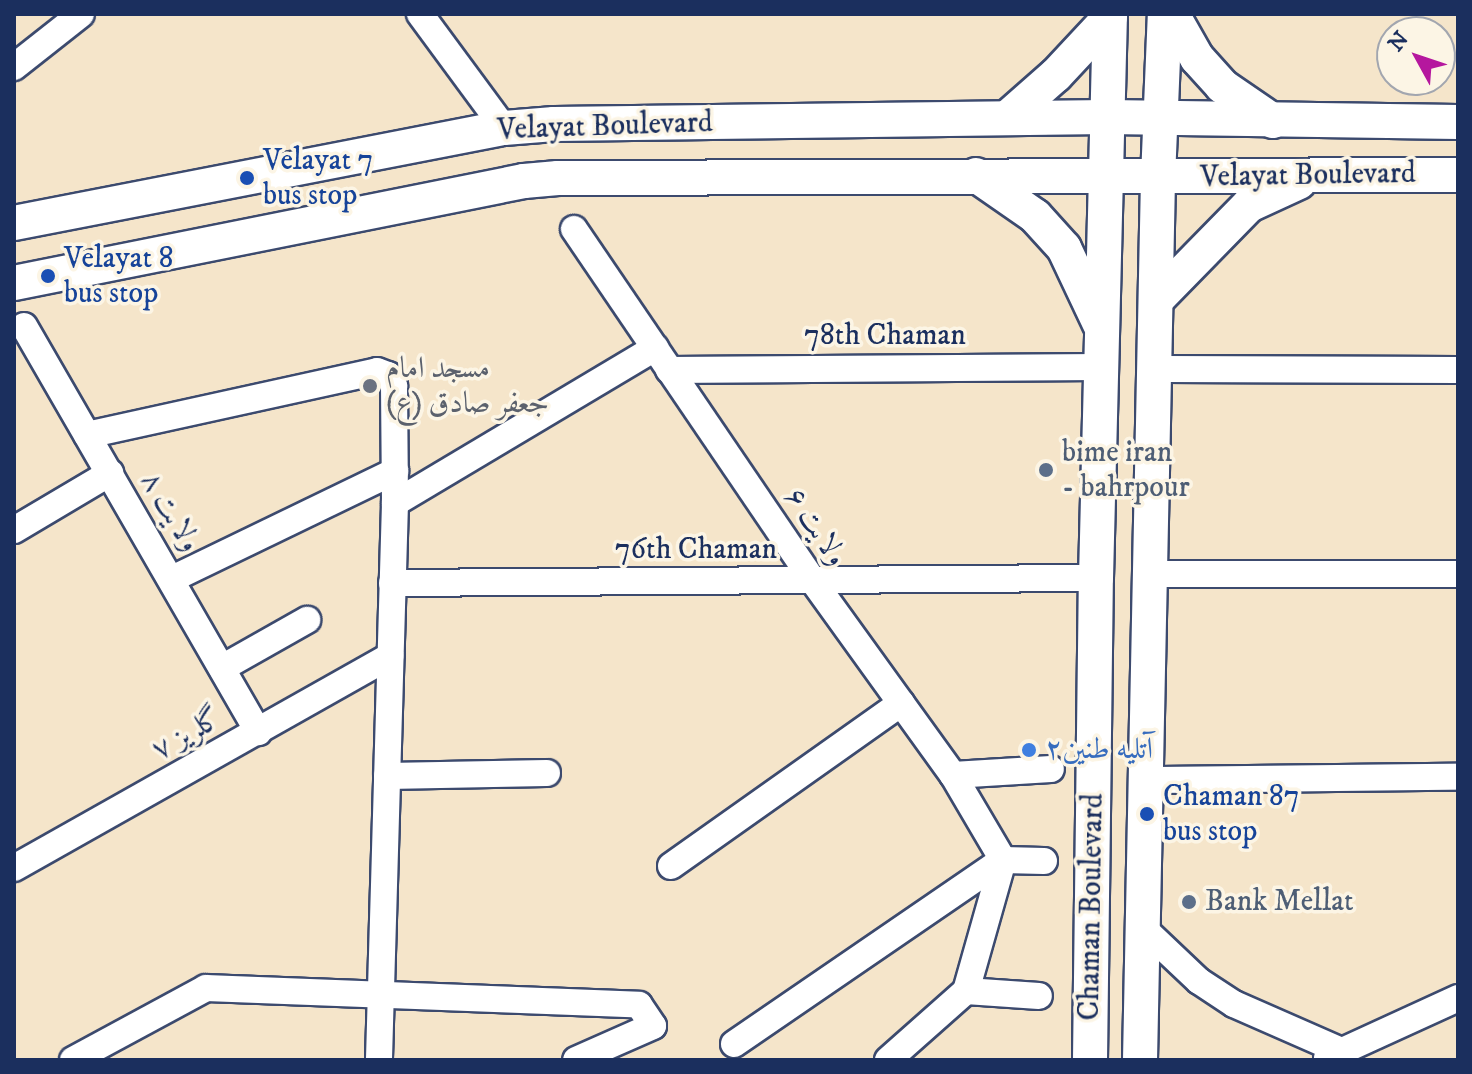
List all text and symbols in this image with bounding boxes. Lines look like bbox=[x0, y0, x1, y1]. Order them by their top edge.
north arrow bbox=[1376, 16, 1456, 96]
text: N bbox=[1383, 26, 1415, 57]
street label: Velayat Boulevard bbox=[497, 105, 713, 149]
place label: Velayat 7 bus stop bbox=[263, 143, 373, 214]
street label: Velayat Boulevard bbox=[1200, 156, 1416, 196]
marker: Velayat 7 bus stop bbox=[238, 169, 256, 187]
place label: Velayat 8 bus stop bbox=[64, 241, 173, 312]
marker: Velayat 8 bus stop bbox=[39, 267, 57, 285]
street label: 78th Chaman bbox=[804, 318, 966, 354]
place label: مسجد امام جعفر صادق (ع) bbox=[386, 351, 549, 422]
marker: مسجد امام جعفر صادق (ع) bbox=[361, 377, 379, 395]
place label: bime iran - bahrpour bbox=[1062, 435, 1190, 506]
marker: bime iran - bahrpour bbox=[1037, 461, 1055, 479]
street label: ولایت ۸ bbox=[132, 465, 208, 559]
street label: ولایت ۶ bbox=[776, 481, 854, 573]
street label: 76th Chaman bbox=[615, 532, 777, 568]
street label: گلریز ۷ bbox=[146, 701, 228, 769]
place label: آتلیه طنین۲ bbox=[1045, 732, 1153, 768]
marker: آتلیه طنین۲ bbox=[1020, 741, 1038, 759]
place label: Chaman 87 bus stop bbox=[1163, 779, 1300, 850]
street label: Chaman Boulevard bbox=[1072, 793, 1112, 1021]
marker: Chaman 87 bus stop bbox=[1138, 805, 1156, 823]
place label: Bank Mellat bbox=[1205, 884, 1353, 920]
marker: Bank Mellat bbox=[1180, 893, 1198, 911]

